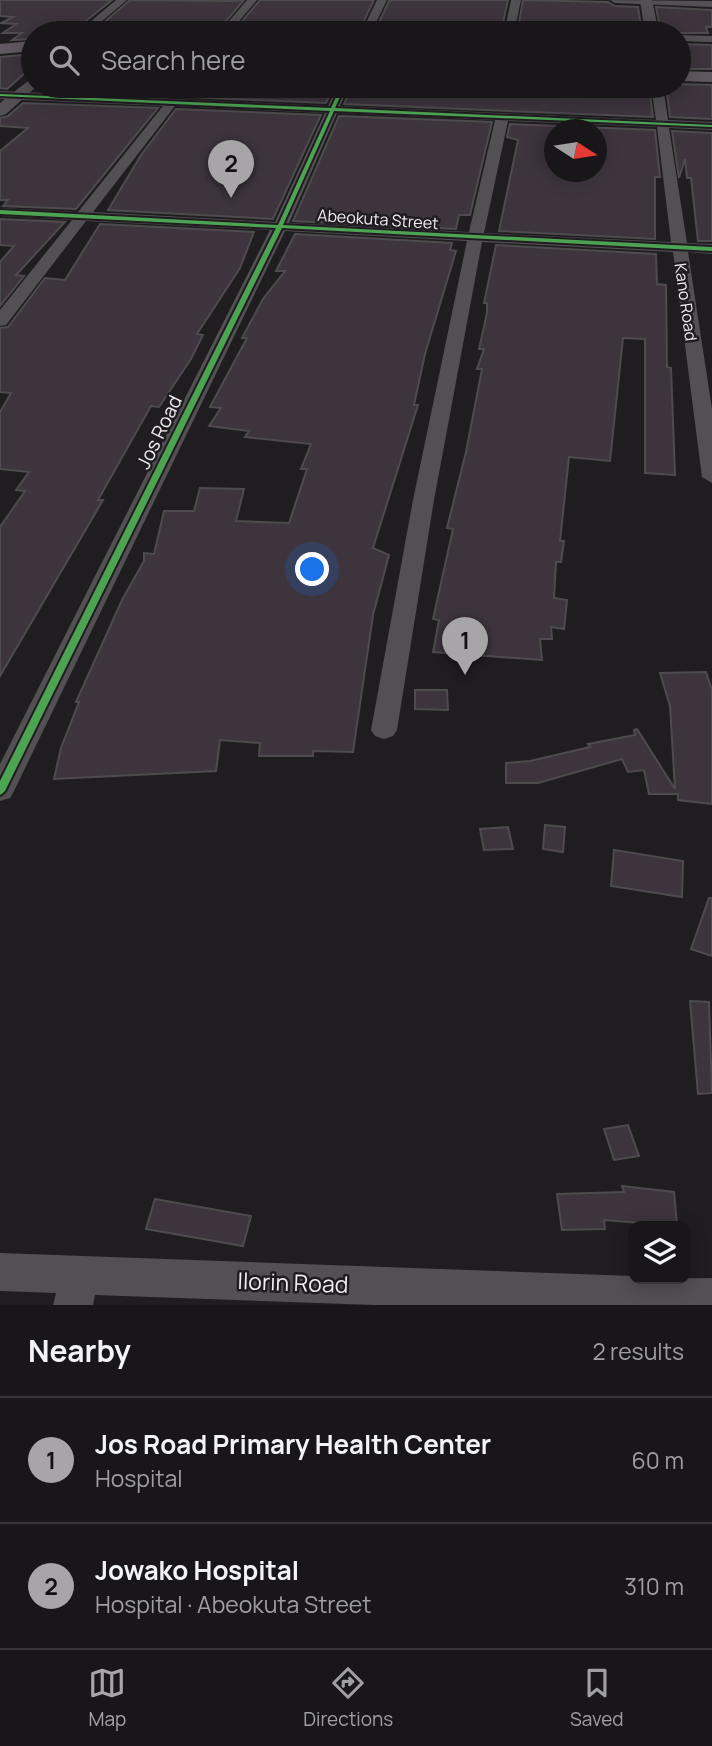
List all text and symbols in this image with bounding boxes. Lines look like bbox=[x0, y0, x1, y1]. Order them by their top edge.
search box bbox=[21, 21, 691, 98]
icon: search bbox=[45, 41, 83, 79]
text: Search here bbox=[101, 42, 246, 78]
north arrow bbox=[544, 119, 607, 182]
pin: 2 bbox=[208, 140, 254, 198]
street label: Abeokuta Street bbox=[317, 204, 439, 234]
street label: Kano Road bbox=[670, 262, 702, 342]
street label: Jos Road bbox=[130, 391, 188, 473]
your location bbox=[295, 552, 329, 586]
pin: 1 bbox=[442, 617, 488, 675]
map controls bbox=[628, 1221, 691, 1284]
button: layers bbox=[628, 1221, 691, 1284]
street label: Ilorin Road bbox=[237, 1264, 349, 1300]
text: Nearby bbox=[28, 1330, 131, 1371]
text: 2 results bbox=[592, 1335, 684, 1367]
text: Jos Road Primary Health Center bbox=[95, 1426, 491, 1462]
text: 1 bbox=[46, 1444, 56, 1476]
text: 60 m bbox=[632, 1444, 684, 1476]
text: Hospital bbox=[95, 1462, 183, 1494]
text: Jowako Hospital bbox=[95, 1552, 299, 1588]
text: 2 bbox=[44, 1570, 58, 1602]
text: 310 m bbox=[624, 1570, 684, 1602]
text: Hospital · Abeokuta Street bbox=[95, 1588, 372, 1620]
tab: Map bbox=[88, 1664, 126, 1732]
tab: Directions bbox=[303, 1664, 393, 1732]
tab: Saved bbox=[570, 1664, 624, 1732]

